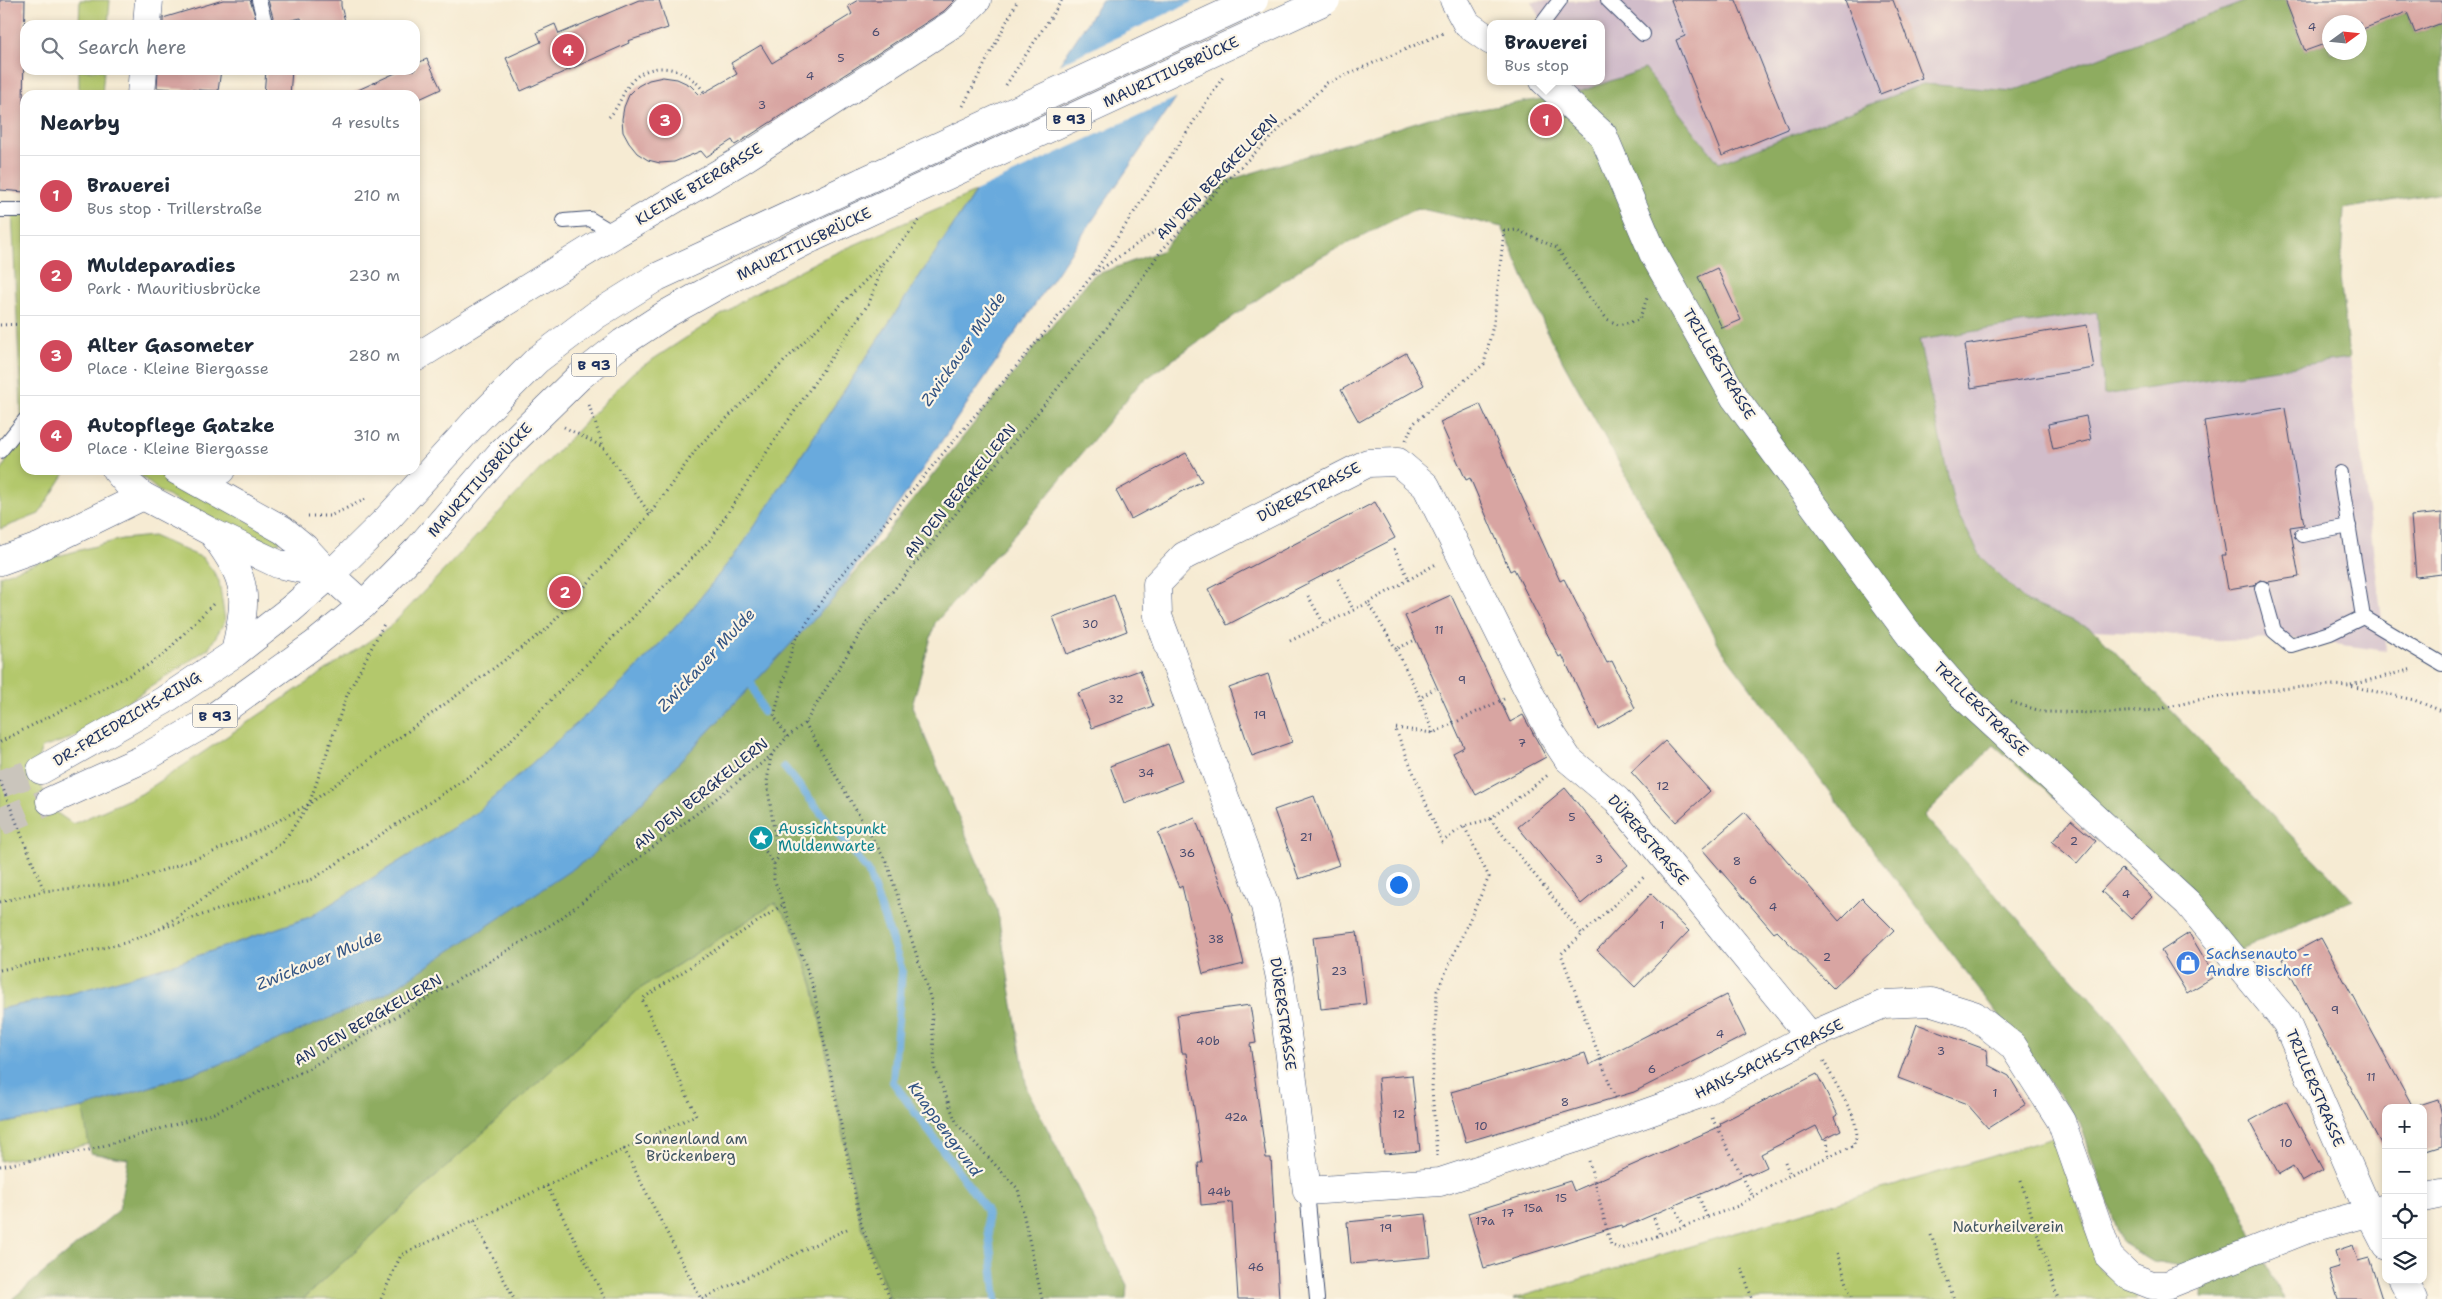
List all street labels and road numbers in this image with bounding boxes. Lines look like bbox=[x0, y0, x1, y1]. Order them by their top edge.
street label: MAURITIUSBRÜCKE bbox=[1100, 32, 1242, 112]
road number: B 93 bbox=[1046, 108, 1092, 130]
street label: AN DEN BERGKELLERN bbox=[1152, 110, 1282, 244]
street label: KLEINE BIERGASSE bbox=[632, 138, 766, 230]
street label: MAURITIUSBRÜCKE bbox=[733, 203, 875, 285]
street label: TRILLERSTRASSE bbox=[1678, 305, 1760, 423]
road number: B 93 bbox=[572, 354, 616, 376]
street label: MAURITIUSBRÜCKE bbox=[423, 419, 537, 541]
street label: AN DEN BERGKELLERN bbox=[900, 420, 1020, 562]
street label: DÜRERSTRASSE bbox=[1254, 457, 1364, 527]
street label: TRILLERSTRASSE bbox=[1929, 657, 2033, 761]
street label: DR.-FRIEDRICHS-RING bbox=[50, 667, 204, 771]
road number: B 93 bbox=[192, 704, 238, 728]
street label: AN DEN BERGKELLERN bbox=[630, 734, 772, 854]
street label: DÜRERSTRASSE bbox=[1603, 791, 1693, 889]
street label: DÜRERSTRASSE bbox=[1265, 956, 1301, 1072]
street label: AN DEN BERGKELLERN bbox=[290, 969, 446, 1071]
street label: HANS-SACHS-STRASSE bbox=[1691, 1014, 1847, 1104]
street label: TRILLERSTRASSE bbox=[2281, 1026, 2349, 1150]

